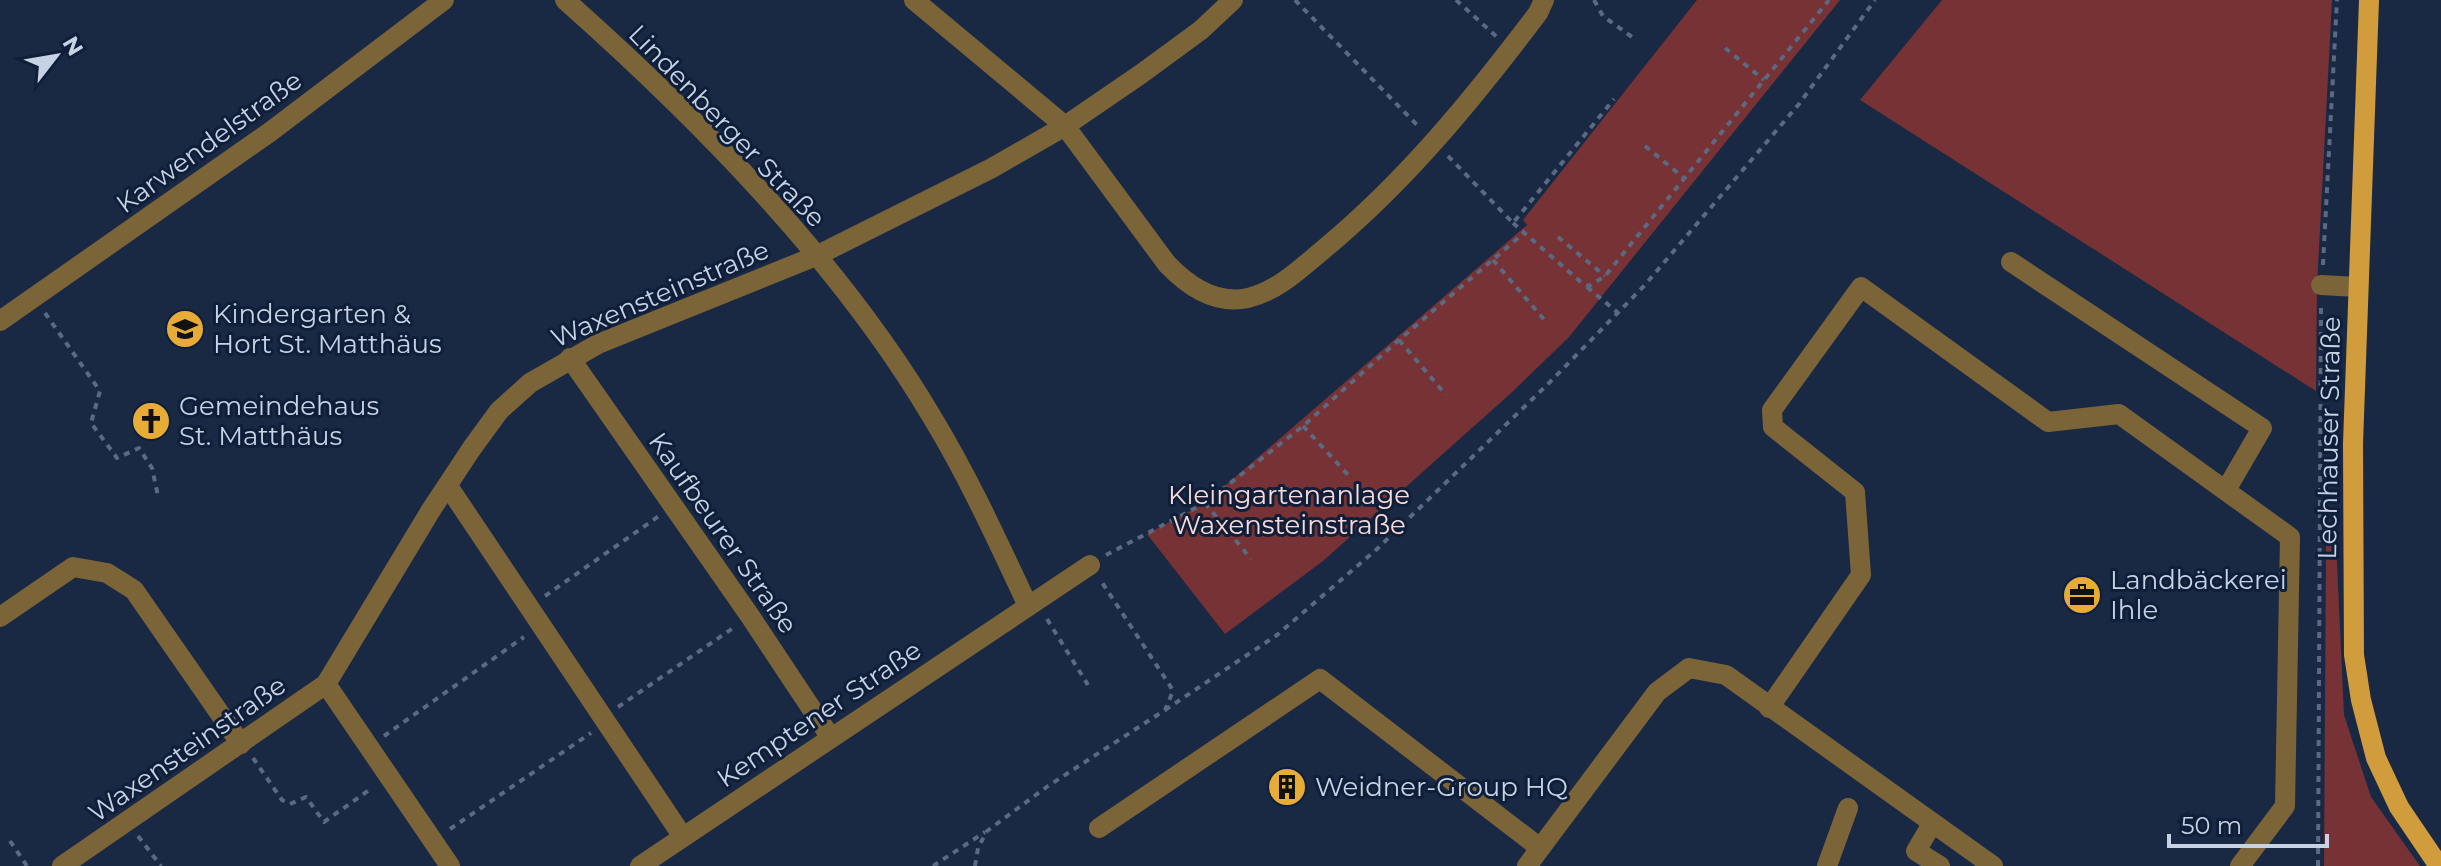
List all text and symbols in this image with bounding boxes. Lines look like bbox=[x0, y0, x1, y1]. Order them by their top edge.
north arrow bbox=[16, 16, 96, 96]
street label: Lindenberger Straße bbox=[622, 18, 832, 234]
text: N bbox=[57, 31, 89, 61]
street label: Karwendelstraße bbox=[110, 64, 308, 220]
street label: Waxensteinstraße bbox=[546, 234, 774, 354]
place label: Kindergarten & Hort St. Matthäus bbox=[213, 298, 442, 360]
school or university icon: Kindergarten & Hort St. Matthäus bbox=[164, 308, 206, 350]
street label: Lechhauser Straße bbox=[2311, 316, 2347, 560]
place label: Gemeindehaus St. Matthäus bbox=[179, 390, 379, 452]
church icon: Gemeindehaus St. Matthäus bbox=[130, 400, 172, 442]
street label: Kaufbeurer Straße bbox=[642, 426, 804, 640]
park label: Kleingartenanlage Waxensteinstraße bbox=[1168, 479, 1410, 541]
place label: Landbäckerei Ihle bbox=[2110, 564, 2287, 626]
office icon: Landbäckerei Ihle bbox=[2061, 574, 2103, 616]
street label: Kemptener Straße bbox=[711, 634, 927, 794]
street label: Waxensteinstraße bbox=[82, 669, 292, 829]
building icon: Weidner-Group HQ bbox=[1266, 766, 1308, 808]
place label: Weidner-Group HQ bbox=[1315, 771, 1568, 803]
scale bar bbox=[2169, 798, 2327, 848]
text: 50 m bbox=[2181, 811, 2242, 840]

